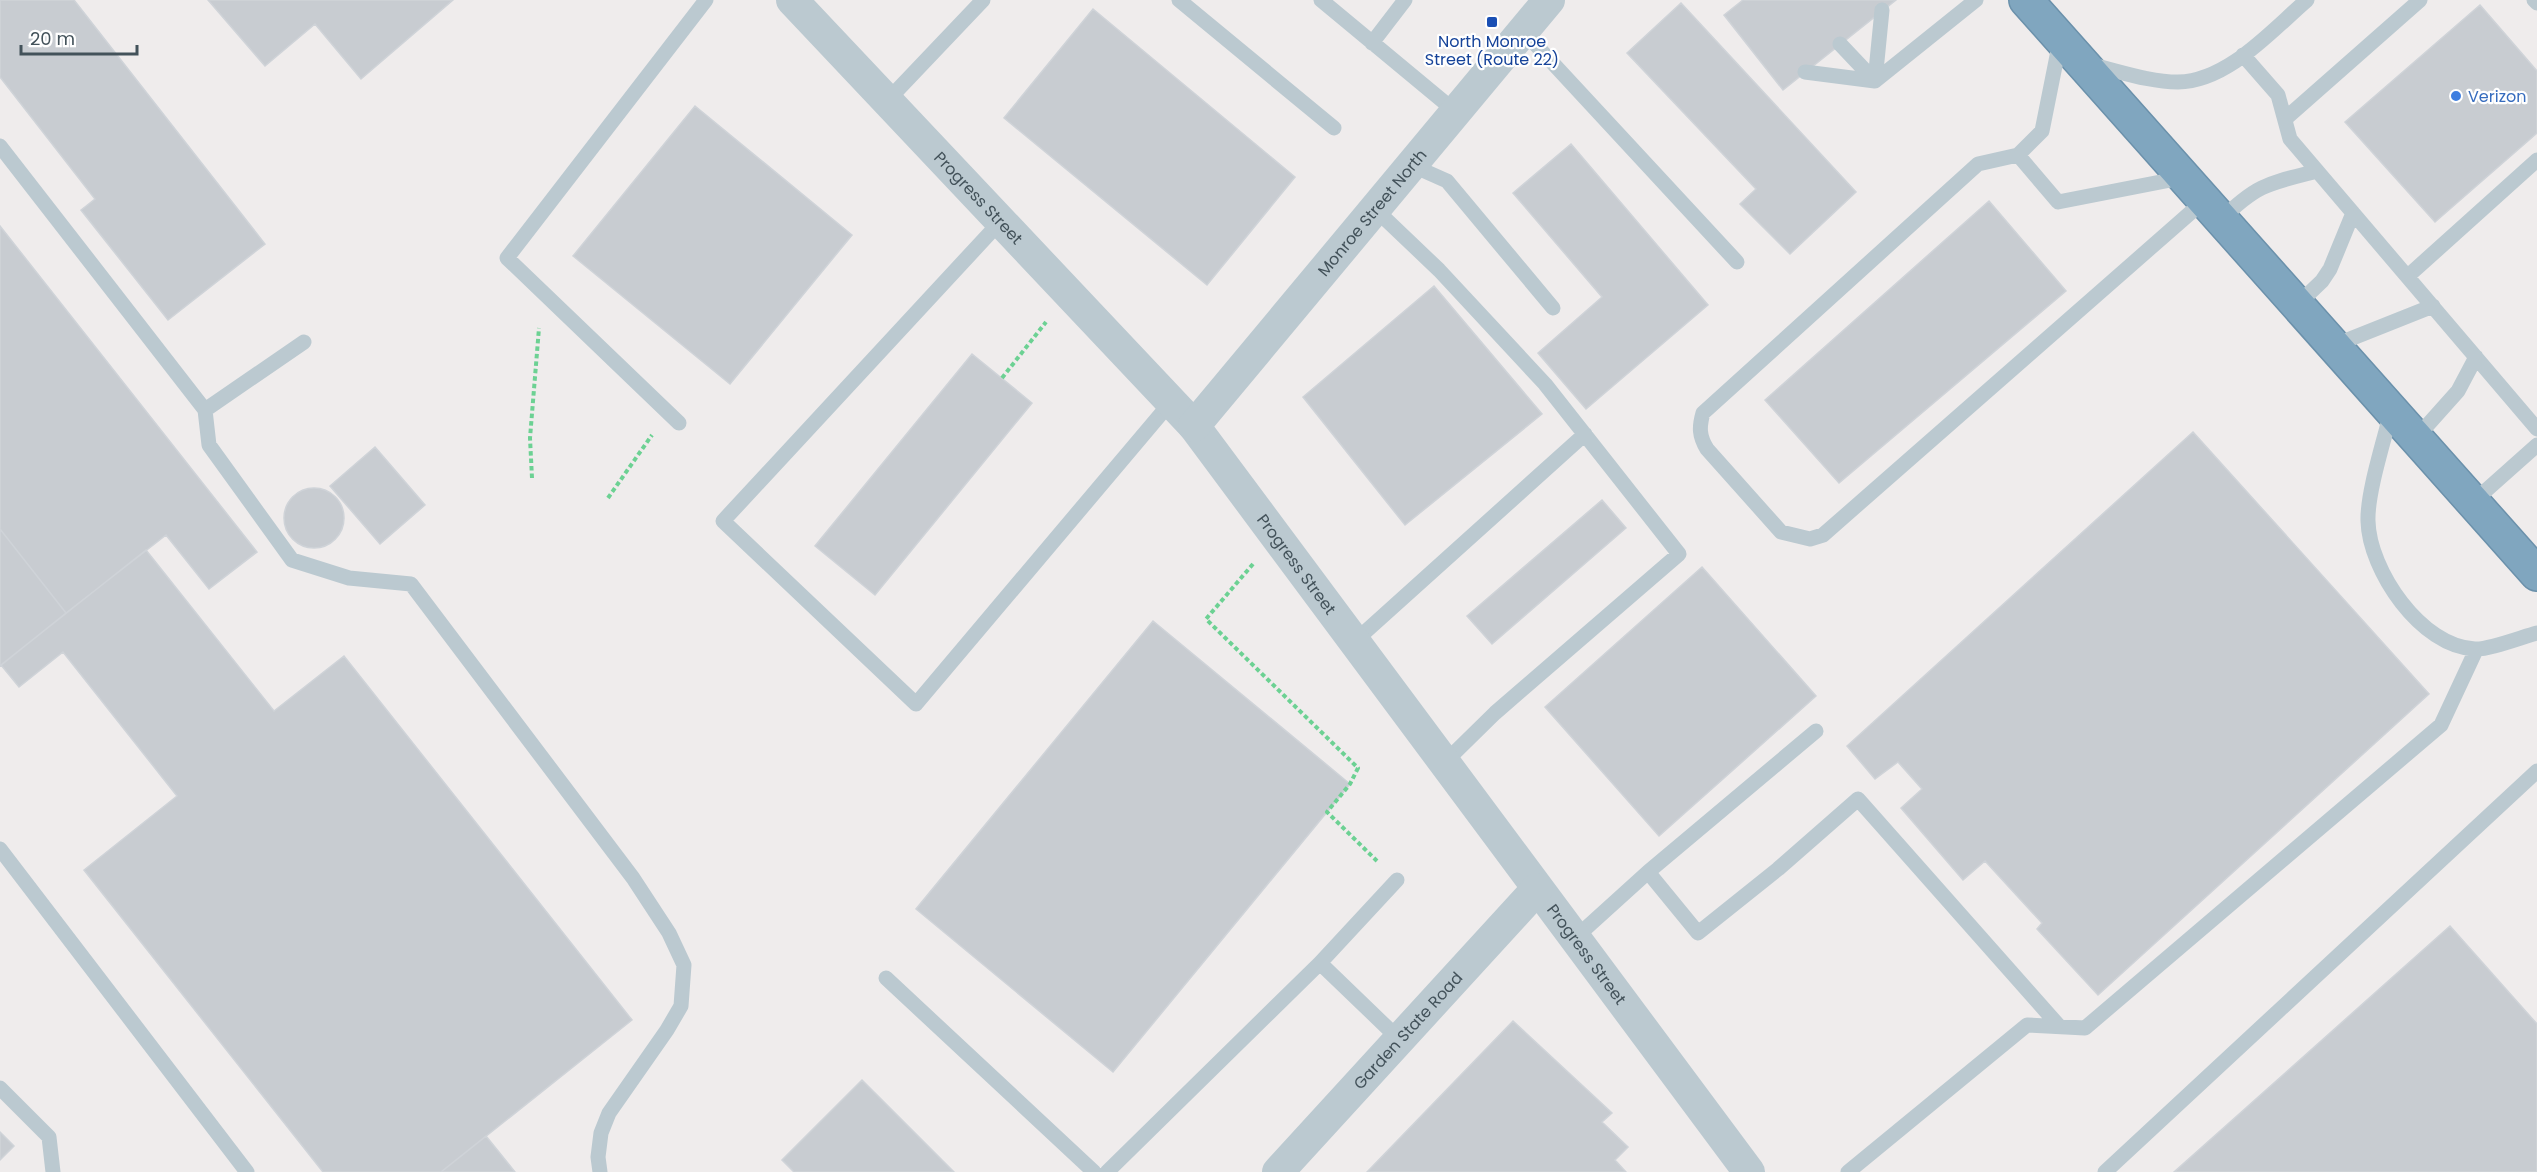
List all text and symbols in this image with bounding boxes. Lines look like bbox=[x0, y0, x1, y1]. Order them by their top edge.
marker: North Monroe Street (Route 22) bbox=[1485, 15, 1499, 29]
scale bar bbox=[21, 18, 136, 56]
text: 20 m bbox=[30, 26, 75, 51]
place label: North Monroe Street (Route 22) bbox=[1425, 30, 1559, 71]
place label: Verizon bbox=[2468, 85, 2526, 108]
marker: Verizon bbox=[2449, 89, 2463, 103]
street label: Monroe Street North bbox=[1312, 144, 1432, 281]
street label: Progress Street bbox=[929, 146, 1028, 250]
street label: Progress Street bbox=[1252, 509, 1342, 619]
street label: Progress Street bbox=[1542, 899, 1632, 1009]
street label: Garden State Road bbox=[1348, 966, 1468, 1094]

